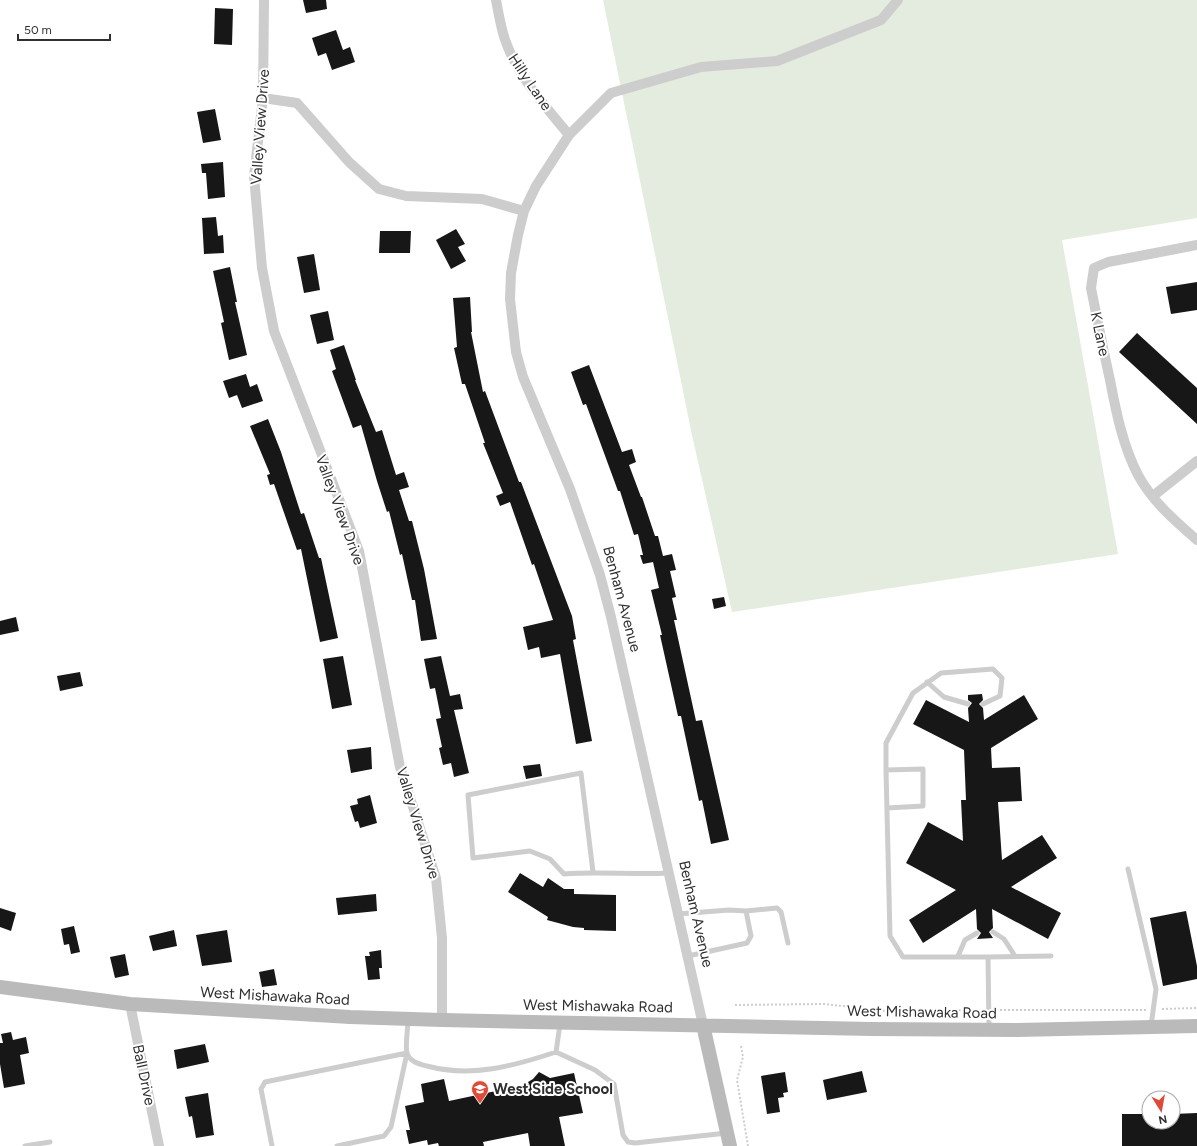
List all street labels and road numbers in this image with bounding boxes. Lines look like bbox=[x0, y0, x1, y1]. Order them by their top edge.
street label: Hilly Lane bbox=[504, 50, 556, 114]
street label: Valley View Drive bbox=[247, 69, 273, 185]
street label: K Lane bbox=[1087, 310, 1113, 358]
street label: Valley View Drive bbox=[312, 453, 368, 567]
street label: Benham Avenue bbox=[599, 544, 645, 654]
street label: Valley View Drive bbox=[392, 765, 444, 881]
street label: Benham Avenue bbox=[675, 859, 717, 969]
street label: West Mishawaka Road bbox=[200, 983, 350, 1009]
street label: West Mishawaka Road bbox=[523, 996, 673, 1016]
street label: West Mishawaka Road bbox=[847, 1002, 997, 1022]
street label: Ball Drive bbox=[129, 1043, 159, 1107]

